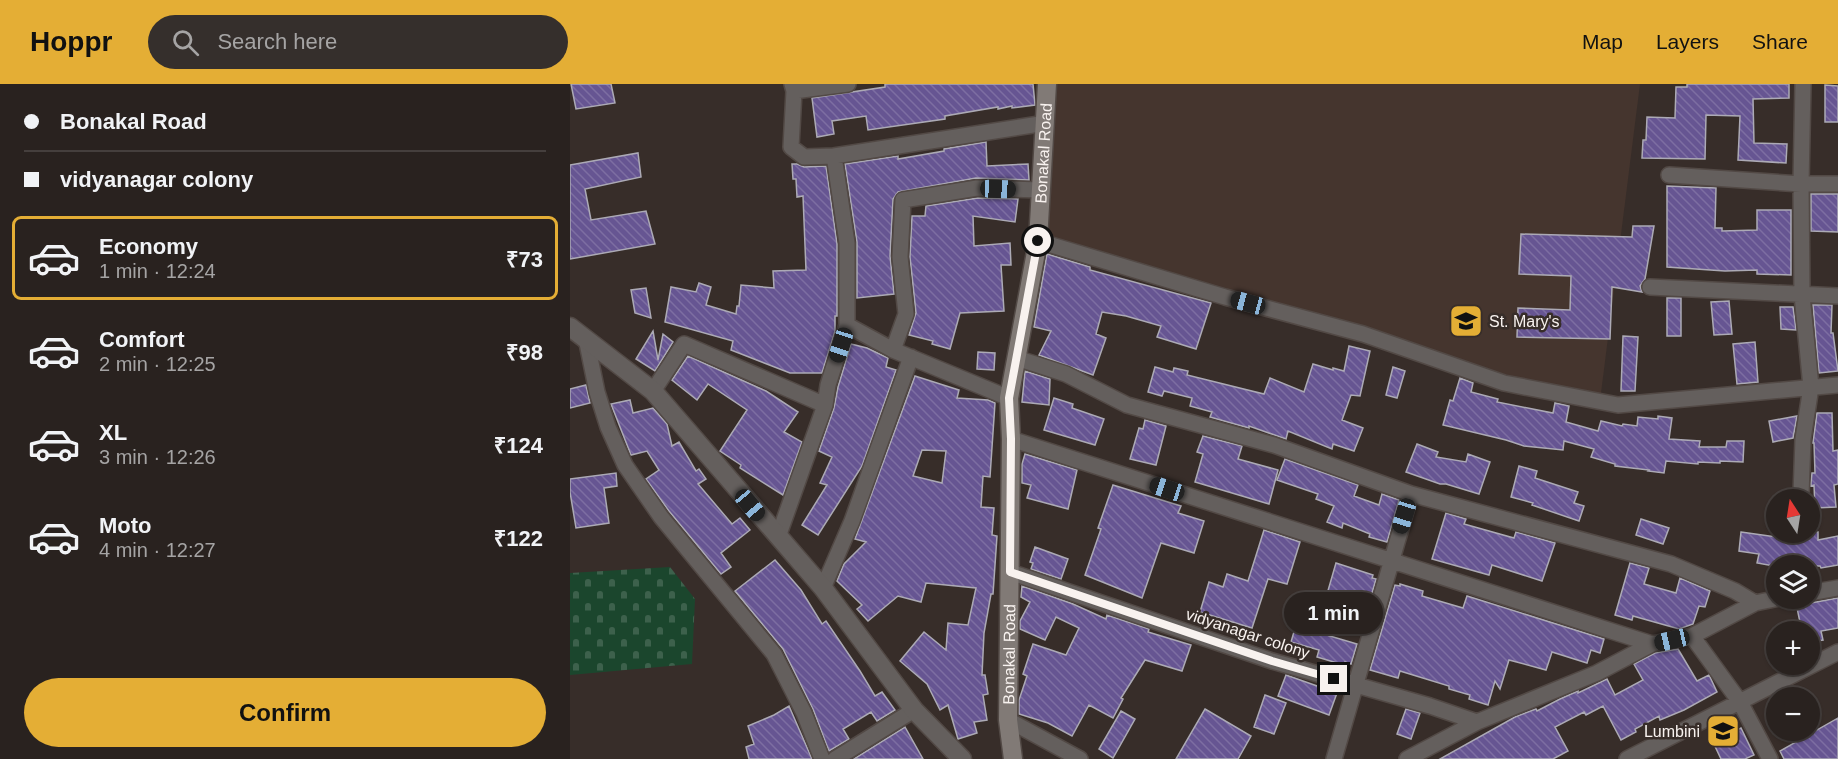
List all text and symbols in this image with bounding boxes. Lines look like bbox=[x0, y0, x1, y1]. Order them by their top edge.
search box bbox=[148, 15, 568, 69]
text: Hoppr bbox=[30, 26, 112, 57]
icon: search bbox=[169, 26, 202, 59]
text: Search here bbox=[217, 29, 337, 54]
text: Map bbox=[1582, 30, 1623, 53]
text: Layers bbox=[1656, 30, 1719, 53]
text: Share bbox=[1752, 30, 1808, 53]
street label: Bonakal Road bbox=[1032, 103, 1055, 204]
text: Bonakal Road bbox=[60, 109, 207, 134]
text: vidyanagar colony bbox=[60, 167, 253, 192]
car bbox=[980, 179, 1016, 199]
route start bbox=[1024, 227, 1051, 254]
icon: car bbox=[27, 231, 81, 285]
text: Economy bbox=[99, 234, 198, 259]
text: ₹73 bbox=[506, 247, 543, 272]
text: 1 min · 12:24 bbox=[99, 260, 216, 282]
car bbox=[1228, 290, 1268, 316]
school or university icon: St. Mary's bbox=[1448, 303, 1484, 339]
place label: St. Mary's bbox=[1489, 313, 1560, 330]
icon: car bbox=[27, 324, 81, 378]
car bbox=[827, 325, 855, 365]
text: Comfort bbox=[99, 327, 185, 352]
text: ₹98 bbox=[506, 340, 543, 365]
text: 2 min · 12:25 bbox=[99, 353, 216, 375]
icon: car bbox=[27, 417, 81, 471]
text: XL bbox=[99, 420, 127, 445]
text: ₹124 bbox=[494, 433, 543, 458]
text: 3 min · 12:26 bbox=[99, 446, 216, 468]
car bbox=[1147, 475, 1187, 503]
car bbox=[732, 485, 768, 525]
north arrow bbox=[1766, 489, 1820, 543]
map controls bbox=[1766, 489, 1820, 741]
car bbox=[1390, 496, 1418, 536]
icon: car bbox=[27, 510, 81, 564]
text: Moto bbox=[99, 513, 152, 538]
text: ₹122 bbox=[494, 526, 543, 551]
text: 4 min · 12:27 bbox=[99, 539, 216, 561]
button: layers bbox=[1766, 555, 1820, 609]
callout: 1 min bbox=[1284, 592, 1383, 634]
text: 1 min bbox=[1307, 602, 1360, 624]
street label: Bonakal Road bbox=[1000, 604, 1018, 705]
street label: vidyanagar colony bbox=[1184, 605, 1312, 661]
button: + bbox=[1766, 621, 1820, 675]
car bbox=[1652, 627, 1692, 653]
route end bbox=[1320, 665, 1347, 692]
button: Confirm bbox=[24, 678, 546, 747]
button: − bbox=[1766, 687, 1820, 741]
school or university icon: Lumbini bbox=[1705, 713, 1741, 749]
place label: Lumbini bbox=[1644, 723, 1700, 740]

